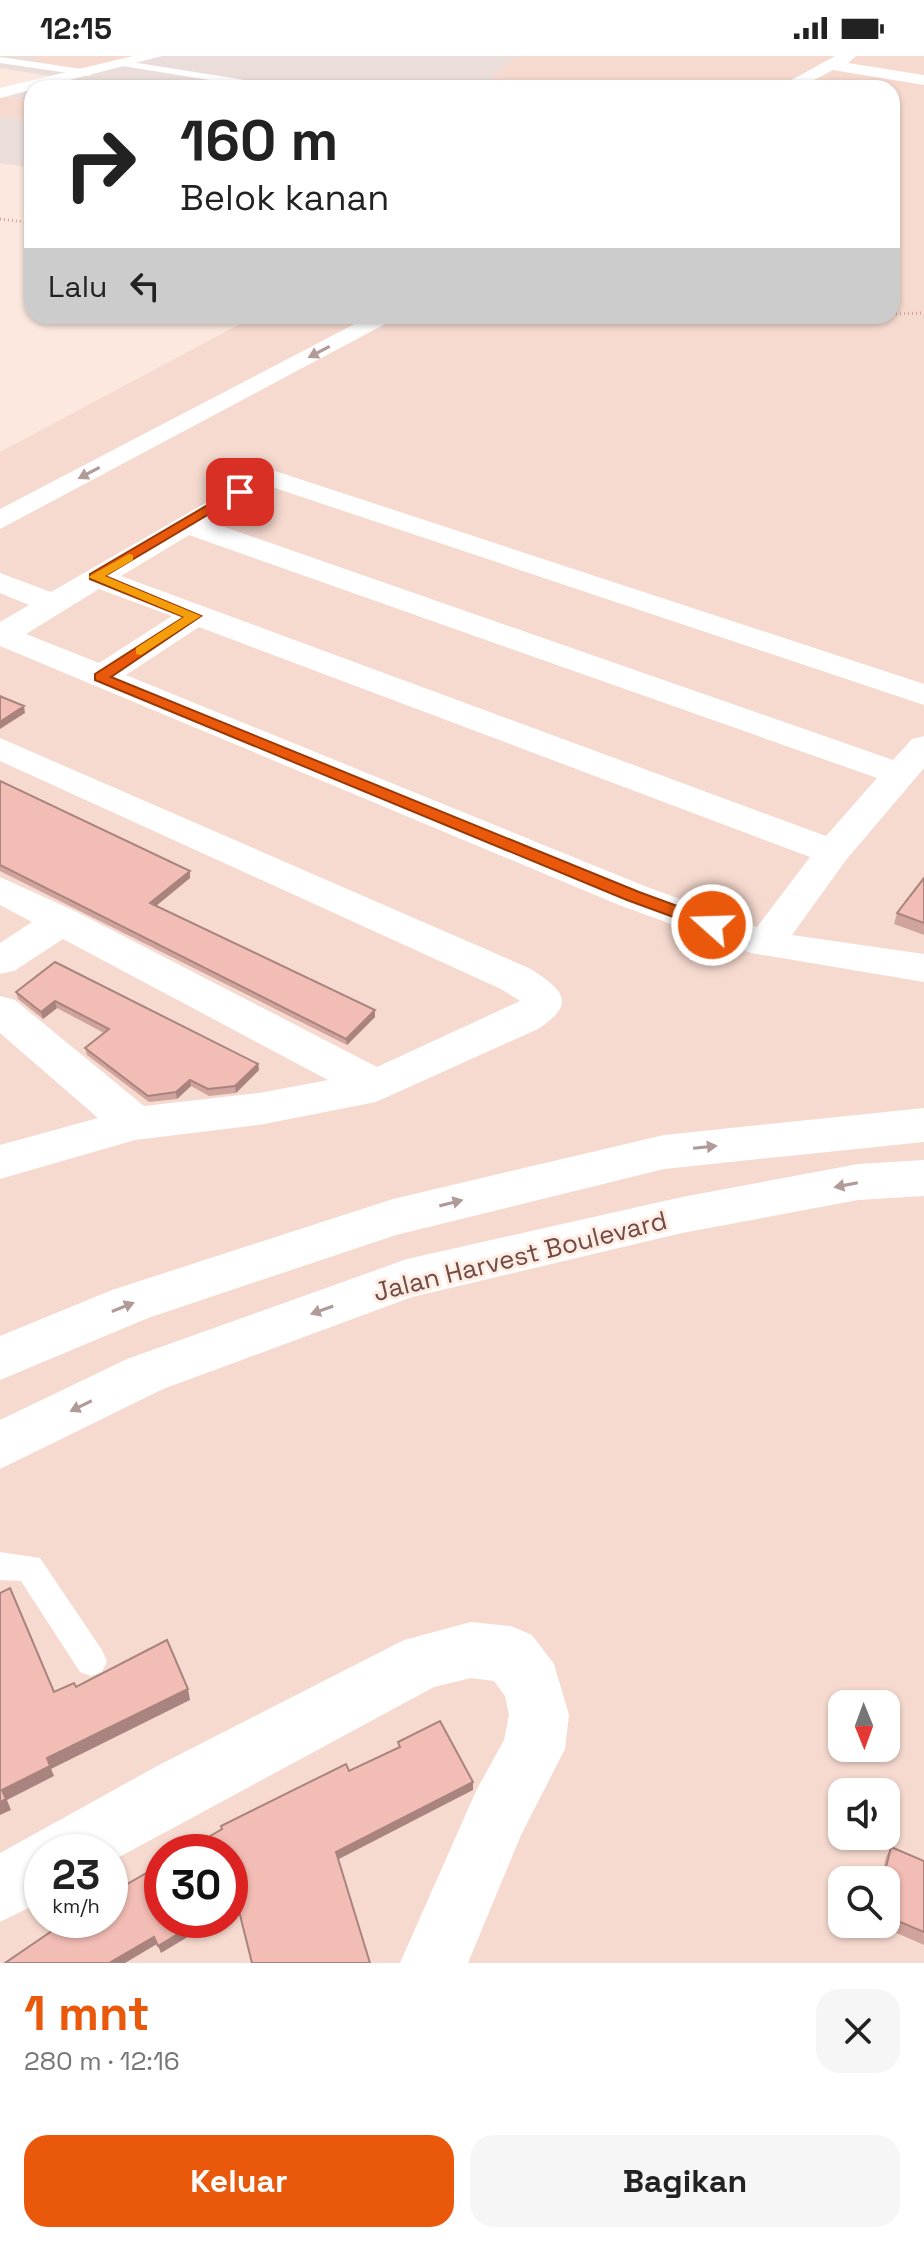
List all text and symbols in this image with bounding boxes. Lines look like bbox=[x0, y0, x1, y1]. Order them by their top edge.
text: 12:15 bbox=[40, 9, 112, 48]
text: 160 m bbox=[180, 105, 338, 176]
icon: right bbox=[48, 112, 152, 216]
text: Belok kanan bbox=[180, 175, 389, 221]
icon: left bbox=[123, 264, 167, 308]
text: Lalu bbox=[48, 267, 107, 306]
one-way arrow bbox=[308, 345, 330, 359]
pin bbox=[206, 458, 274, 526]
one-way arrow bbox=[77, 467, 100, 480]
icon: arrive bbox=[218, 470, 262, 514]
position arrow bbox=[670, 883, 754, 967]
one-way arrow bbox=[693, 1141, 718, 1154]
one-way arrow bbox=[834, 1179, 859, 1191]
one-way arrow bbox=[439, 1196, 464, 1209]
street label: Jalan Harvest Boulevard bbox=[370, 1203, 670, 1309]
one-way arrow bbox=[111, 1300, 135, 1313]
one-way arrow bbox=[310, 1304, 334, 1317]
one-way arrow bbox=[69, 1399, 92, 1413]
north arrow bbox=[828, 1690, 900, 1762]
map controls bbox=[828, 1690, 900, 1938]
button: sound bbox=[828, 1778, 900, 1850]
speed limit sign: 30 bbox=[144, 1834, 248, 1938]
text: 23 bbox=[52, 1850, 100, 1901]
button: search bbox=[828, 1866, 900, 1938]
text: km/h bbox=[52, 1893, 100, 1919]
text: 1 mnt bbox=[24, 1983, 150, 2044]
button: close bbox=[816, 1989, 900, 2073]
text: 280 m · 12:16 bbox=[24, 2044, 180, 2078]
button: Keluar bbox=[24, 2135, 454, 2227]
button: Bagikan bbox=[470, 2135, 900, 2227]

